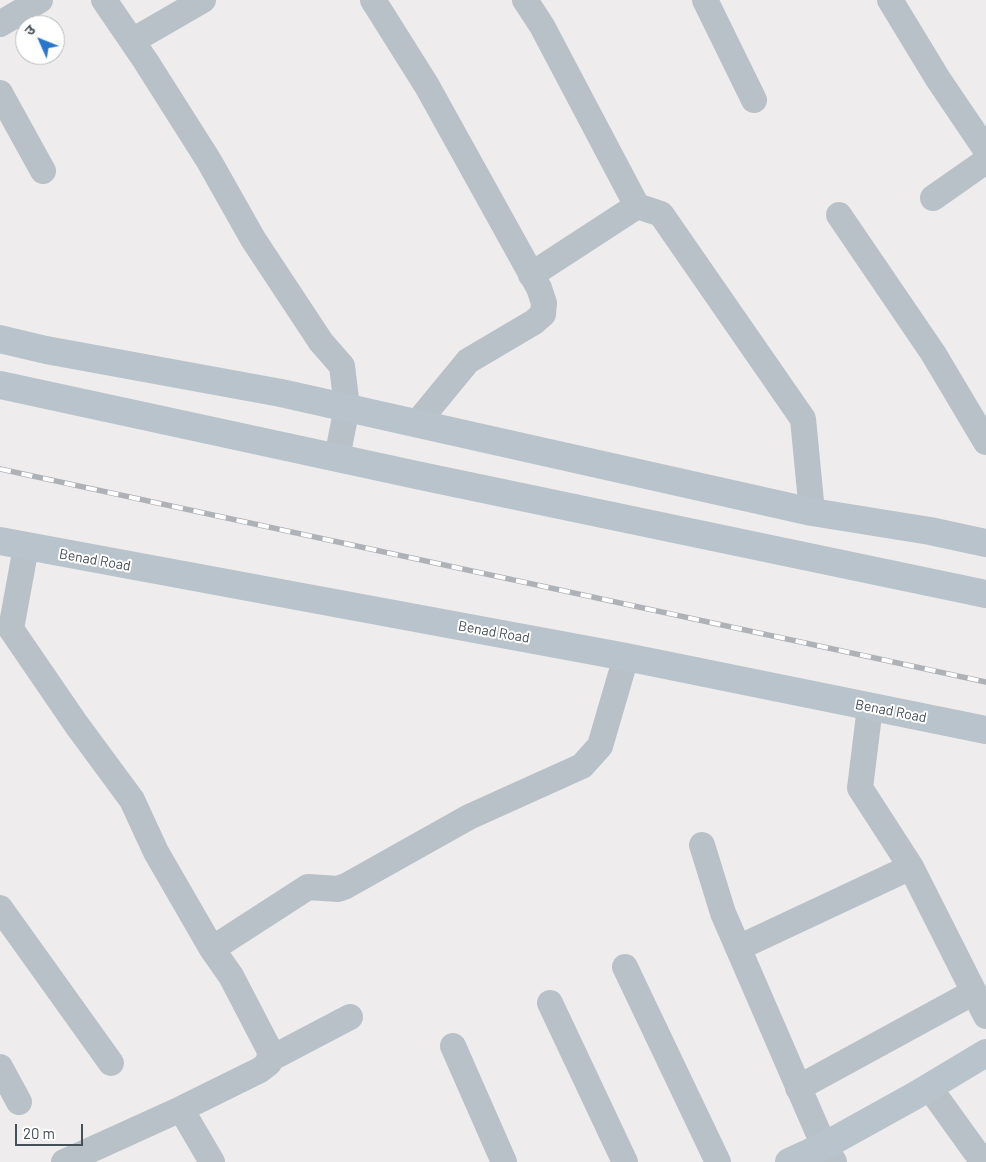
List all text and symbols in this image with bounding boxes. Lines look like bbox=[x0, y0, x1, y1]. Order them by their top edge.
north arrow bbox=[15, 15, 65, 65]
text: उ bbox=[21, 21, 39, 39]
street label: Benad Road bbox=[58, 545, 132, 575]
street label: Benad Road bbox=[457, 617, 531, 647]
street label: Benad Road bbox=[854, 696, 928, 726]
scale bar bbox=[18, 1114, 85, 1146]
text: 20 m bbox=[23, 1124, 55, 1142]

